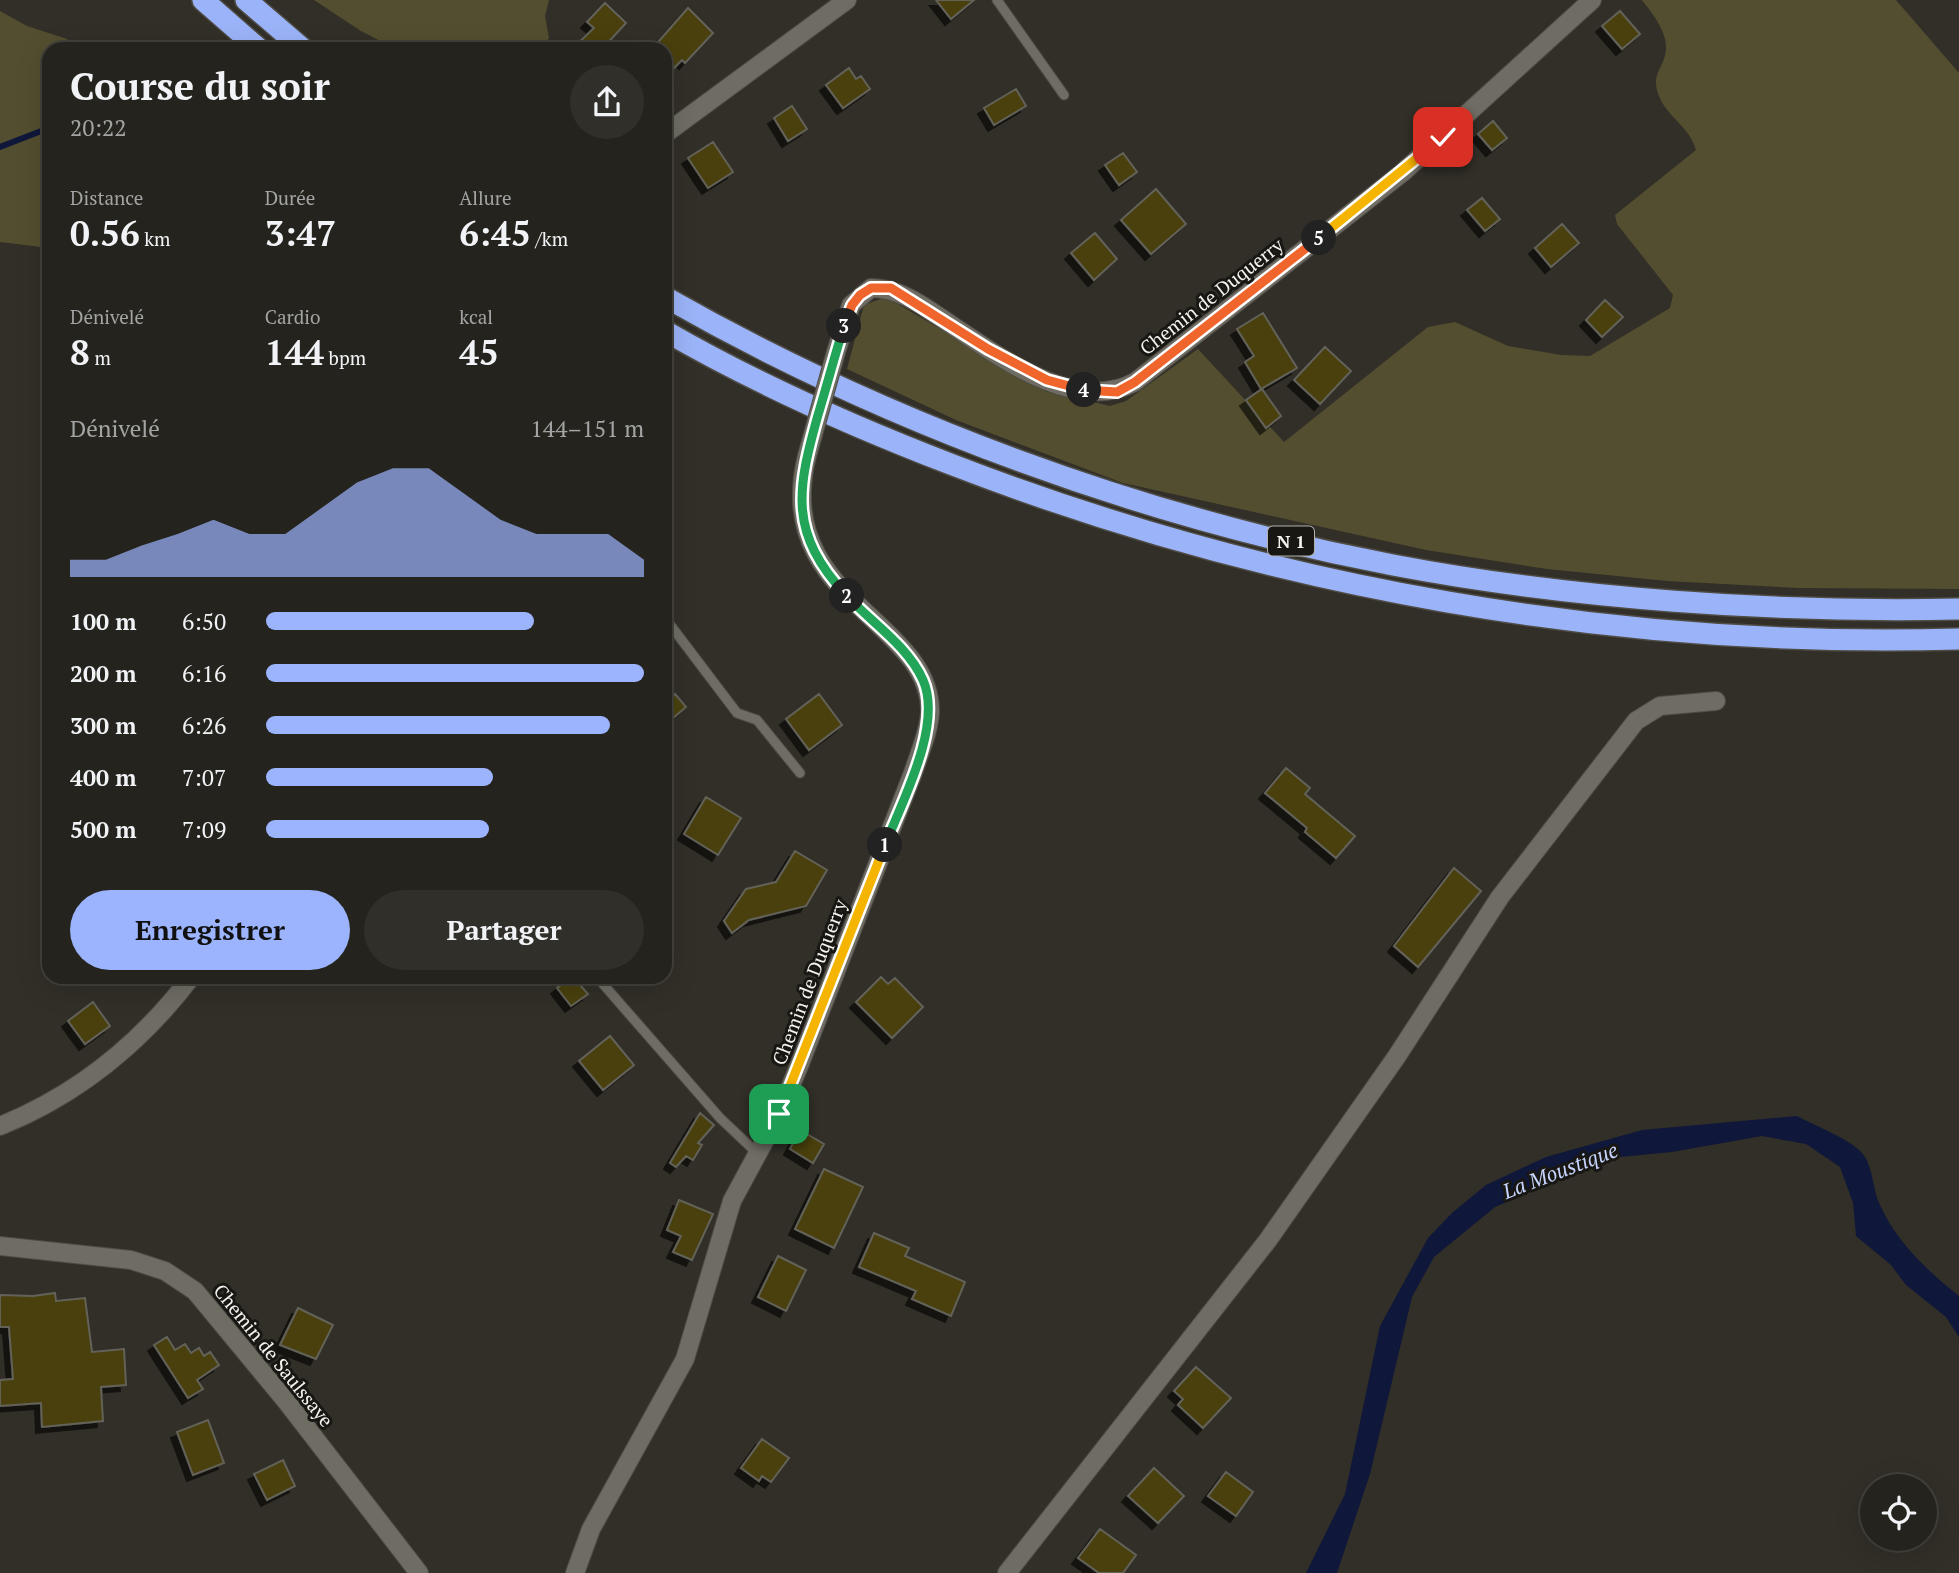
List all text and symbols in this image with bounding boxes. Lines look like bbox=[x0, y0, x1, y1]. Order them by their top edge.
text: Course du soir bbox=[70, 61, 330, 111]
button: share bbox=[570, 65, 644, 139]
pin bbox=[1413, 107, 1473, 167]
text: 20:22 bbox=[70, 112, 127, 143]
icon: check bbox=[1424, 118, 1462, 156]
text: Distance bbox=[70, 185, 143, 210]
text: Durée bbox=[265, 185, 315, 210]
text: Allure bbox=[459, 185, 512, 210]
text: 0.56 bbox=[70, 210, 140, 256]
text: 3:47 bbox=[265, 210, 336, 256]
text: 6:45 bbox=[459, 210, 531, 256]
pin: 5 bbox=[1302, 220, 1336, 256]
text: 5 bbox=[1313, 225, 1324, 250]
text: km bbox=[140, 226, 171, 251]
text: /km bbox=[531, 226, 568, 251]
street label: Chemin de Duquerry bbox=[1134, 232, 1288, 360]
text: Dénivelé bbox=[70, 304, 144, 329]
text: Cardio bbox=[265, 304, 321, 329]
text: kcal bbox=[459, 304, 493, 329]
pin: 3 bbox=[826, 308, 862, 344]
text: 3 bbox=[838, 313, 849, 338]
text: 8 bbox=[70, 329, 90, 375]
text: 144 bbox=[265, 329, 324, 375]
text: 45 bbox=[459, 329, 499, 375]
text: m bbox=[90, 345, 111, 370]
text: bpm bbox=[324, 345, 366, 370]
pin: 4 bbox=[1066, 372, 1102, 408]
text: 4 bbox=[1078, 377, 1089, 402]
text: Dénivelé bbox=[70, 413, 160, 444]
text: 144–151 m bbox=[531, 413, 644, 444]
road number: N 1 bbox=[1268, 526, 1314, 556]
pin: 2 bbox=[830, 578, 864, 614]
text: 2 bbox=[841, 583, 852, 608]
text: 100 m bbox=[70, 606, 136, 637]
text: 6:50 bbox=[182, 606, 226, 637]
text: 200 m bbox=[70, 658, 136, 689]
text: 6:16 bbox=[182, 658, 226, 689]
text: 300 m bbox=[70, 710, 136, 741]
text: 6:26 bbox=[182, 710, 226, 741]
text: 400 m bbox=[70, 762, 136, 793]
text: 7:07 bbox=[182, 762, 226, 793]
text: 500 m bbox=[70, 814, 136, 845]
text: 7:09 bbox=[182, 814, 226, 845]
pin: 1 bbox=[868, 828, 903, 862]
text: 1 bbox=[879, 832, 890, 857]
button: Enregistrer bbox=[70, 890, 350, 970]
button: Partager bbox=[364, 890, 644, 970]
street label: Chemin de Duquerry bbox=[766, 895, 852, 1068]
pin bbox=[749, 1084, 809, 1144]
icon: arrive bbox=[760, 1095, 798, 1133]
water label: La Moustique bbox=[1498, 1135, 1622, 1205]
street label: Chemin de Saulssaye bbox=[209, 1278, 339, 1432]
map controls bbox=[1860, 1474, 1937, 1551]
button: locate bbox=[1860, 1474, 1937, 1551]

